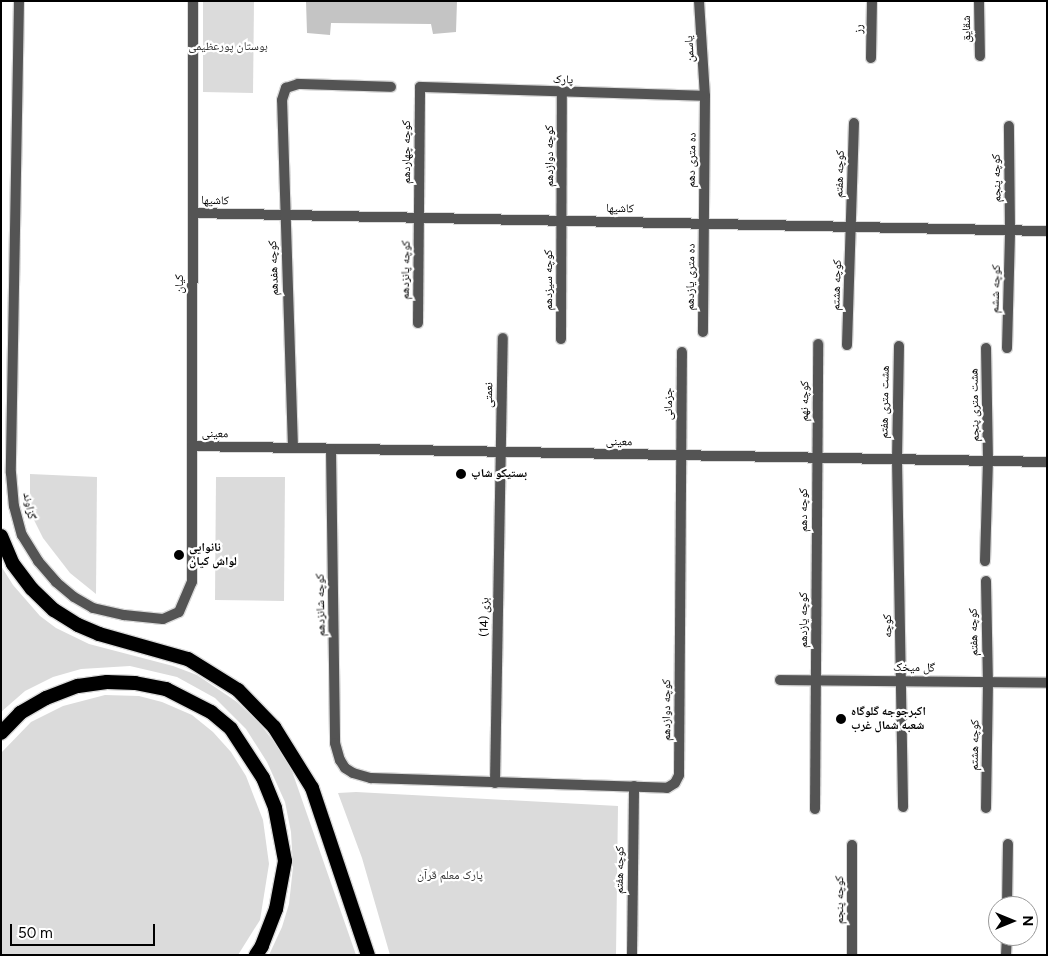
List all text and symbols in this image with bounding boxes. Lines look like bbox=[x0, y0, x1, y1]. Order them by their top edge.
street label: شقایق bbox=[960, 15, 974, 43]
street label: رز bbox=[852, 24, 866, 34]
street label: یاسمن bbox=[682, 35, 698, 63]
park label: بوستان پورعظیمی bbox=[188, 40, 268, 54]
street label: پارک bbox=[553, 72, 573, 88]
street label: کوچه چهاردهم bbox=[400, 120, 414, 184]
street label: کوچه دوازدهم bbox=[543, 125, 557, 187]
street label: ده متری دهم bbox=[684, 132, 700, 188]
street label: کوچه هفتم bbox=[832, 150, 848, 198]
street label: کوچه پنجم bbox=[989, 154, 1005, 202]
street label: کاشیها bbox=[201, 194, 229, 208]
street label: کاشیها bbox=[606, 202, 634, 216]
street label: کوچه هفدهم bbox=[266, 240, 282, 296]
street label: کوچه پانزدهم bbox=[398, 240, 414, 300]
street label: ده متری یازدهم bbox=[683, 243, 699, 311]
street label: کوچه سیزدهم bbox=[542, 249, 556, 311]
street label: کوچه هشتم bbox=[829, 259, 845, 311]
street label: کوچه ششم bbox=[988, 264, 1004, 314]
street label: کیان bbox=[173, 274, 187, 294]
street label: هشت متری هفتم bbox=[877, 365, 893, 439]
street label: هشت متری پنجم bbox=[967, 368, 983, 442]
street label: کوچه نهم bbox=[797, 380, 813, 422]
street label: نعمتی bbox=[482, 382, 496, 408]
street label: جزمانی bbox=[662, 388, 676, 420]
street label: معینی bbox=[202, 427, 228, 441]
street label: معینی bbox=[606, 435, 632, 449]
place label: بستیکو شاپ bbox=[471, 467, 527, 481]
marker: بستیکو شاپ bbox=[455, 468, 467, 480]
street label: کوچه دهم bbox=[797, 488, 811, 532]
street label: گزاوند bbox=[19, 491, 39, 521]
place label: نانوایی لواش کیان bbox=[189, 541, 237, 569]
marker: نانوایی لواش کیان bbox=[173, 549, 185, 561]
street label: کوچه شانزدهم bbox=[313, 573, 329, 637]
street label: کوچه یازدهم bbox=[797, 592, 811, 648]
street label: بزی (14) bbox=[477, 597, 493, 637]
street label: کوچه هفتم bbox=[966, 608, 982, 656]
street label: کوچه bbox=[881, 614, 895, 638]
street label: گل میخک bbox=[893, 660, 935, 676]
street label: کوچه دوازدهم bbox=[660, 679, 674, 741]
place label: اکبرجوجه گلوگاه شعبه شمال غرب bbox=[851, 705, 926, 733]
marker: اکبرجوجه گلوگاه شعبه شمال غرب bbox=[835, 713, 847, 725]
street label: کوچه هشتم bbox=[967, 719, 983, 771]
street label: کوچه هفتم bbox=[612, 846, 628, 894]
park label: پارک معلم قرآن bbox=[417, 869, 483, 883]
street label: کوچه پنجم bbox=[833, 876, 847, 924]
north arrow bbox=[988, 896, 1038, 946]
scale bar bbox=[12, 914, 158, 946]
text: N bbox=[1019, 916, 1036, 926]
text: 50 m bbox=[18, 924, 53, 942]

